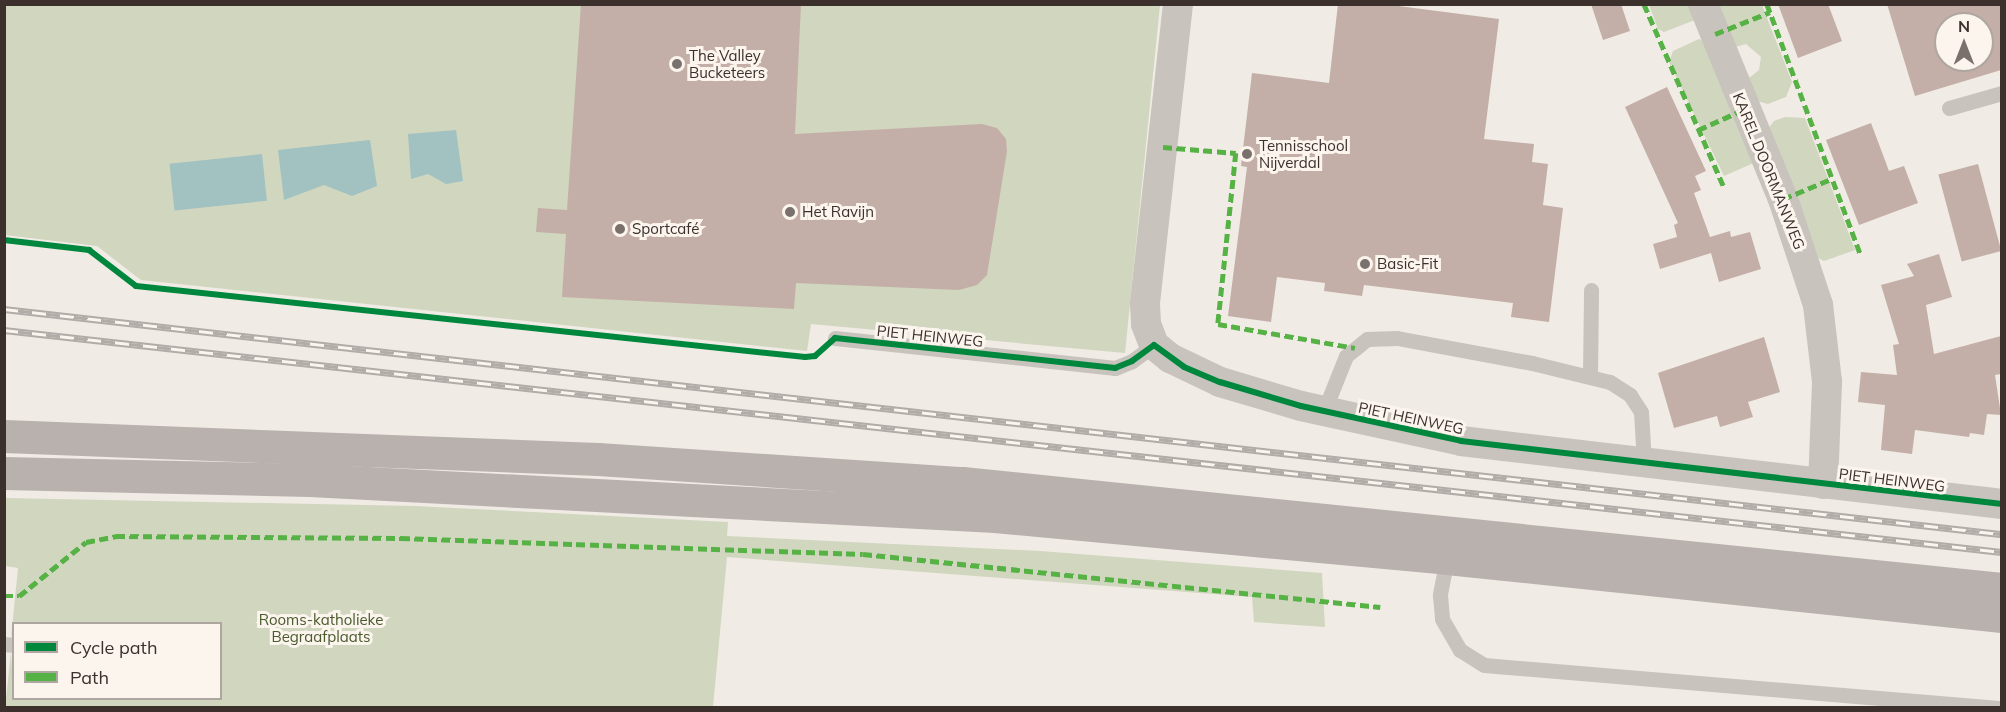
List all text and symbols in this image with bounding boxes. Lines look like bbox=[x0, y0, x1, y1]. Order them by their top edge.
north arrow bbox=[1934, 12, 1994, 72]
text: N bbox=[1958, 16, 1970, 36]
place label: The Valley Bucketeers bbox=[689, 46, 765, 81]
marker: The Valley Bucketeers bbox=[670, 57, 684, 71]
street label: KAREL DOORMANWEG bbox=[1729, 90, 1809, 252]
place label: Tennisschool Nijverdal bbox=[1259, 136, 1348, 171]
marker: Tennisschool Nijverdal bbox=[1240, 147, 1254, 161]
place label: Het Ravijn bbox=[802, 203, 874, 221]
marker: Het Ravijn bbox=[783, 205, 797, 219]
place label: Sportcafé bbox=[632, 220, 699, 238]
marker: Sportcafé bbox=[613, 222, 627, 236]
place label: Basic-Fit bbox=[1377, 255, 1438, 273]
marker: Basic-Fit bbox=[1358, 257, 1372, 271]
street label: PIET HEINWEG bbox=[876, 321, 984, 351]
street label: PIET HEINWEG bbox=[1357, 398, 1465, 438]
street label: PIET HEINWEG bbox=[1838, 465, 1946, 495]
park label: Rooms-katholieke Begraafplaats bbox=[259, 610, 383, 645]
legend bbox=[12, 622, 222, 700]
text: Cycle path bbox=[70, 636, 157, 659]
text: Path bbox=[70, 666, 109, 689]

